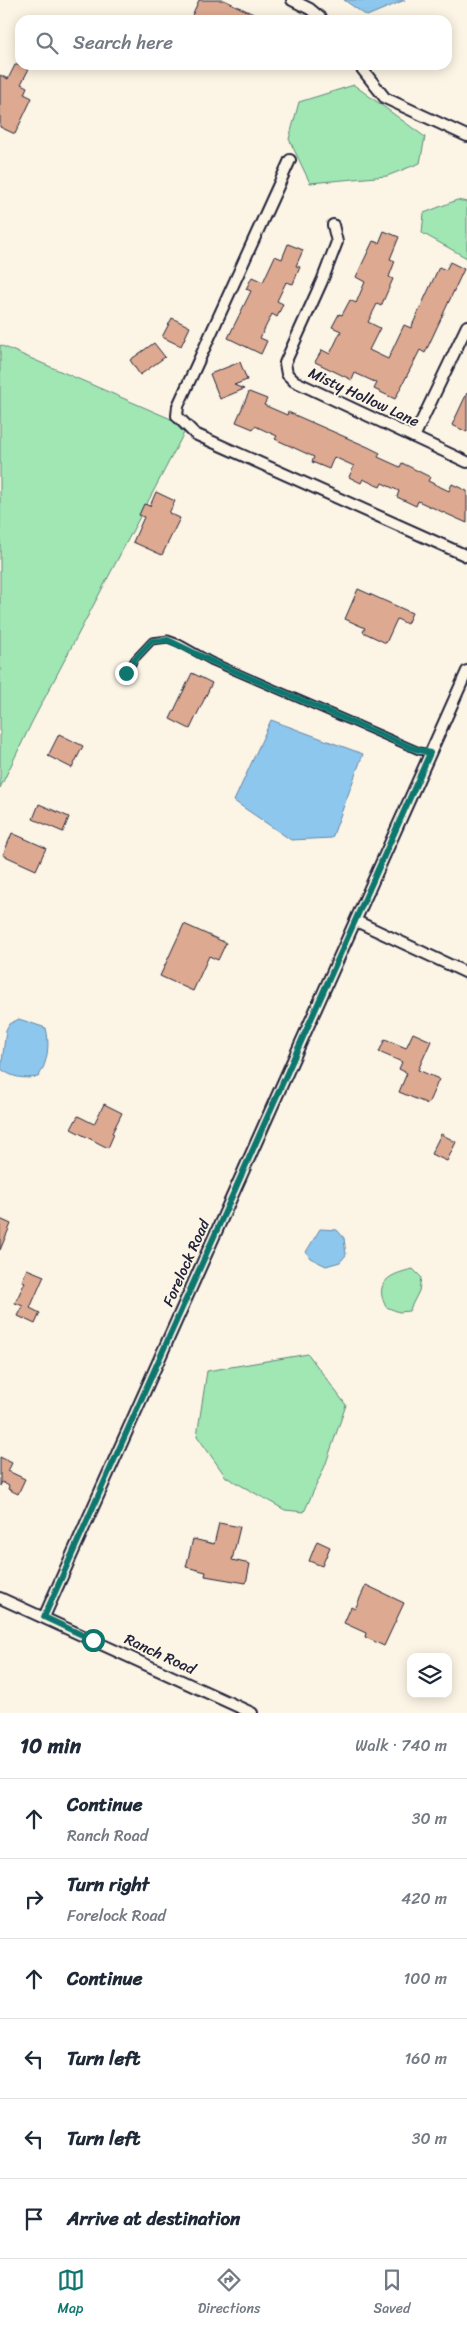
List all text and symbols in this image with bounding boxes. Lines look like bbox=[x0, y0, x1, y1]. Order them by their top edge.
search box bbox=[15, 15, 452, 70]
text: Search here bbox=[73, 26, 173, 59]
icon: search bbox=[33, 29, 61, 57]
street label: Misty Hollow Lane bbox=[304, 360, 424, 434]
route end bbox=[115, 662, 138, 685]
street label: Forelock Road bbox=[155, 1214, 217, 1311]
street label: Ranch Road bbox=[120, 1626, 201, 1682]
route start bbox=[82, 1629, 105, 1652]
map controls bbox=[407, 1653, 452, 1698]
button: layers bbox=[407, 1653, 452, 1698]
text: 10 min bbox=[20, 1727, 81, 1765]
text: Walk · 740 m bbox=[355, 1731, 447, 1760]
text: Continue bbox=[67, 1788, 143, 1821]
text: 30 m bbox=[412, 1804, 447, 1833]
icon: ahead bbox=[20, 1805, 48, 1833]
text: Ranch Road bbox=[67, 1821, 148, 1850]
text: Turn right bbox=[67, 1868, 149, 1901]
text: 420 m bbox=[401, 1884, 447, 1913]
icon: right bbox=[20, 1885, 48, 1913]
text: Forelock Road bbox=[67, 1901, 166, 1930]
text: Continue bbox=[67, 1962, 143, 1995]
text: 100 m bbox=[403, 1964, 447, 1993]
icon: ahead bbox=[20, 1965, 48, 1993]
text: Turn left bbox=[67, 2042, 140, 2075]
text: 160 m bbox=[404, 2044, 447, 2073]
icon: left bbox=[20, 2045, 48, 2073]
text: Turn left bbox=[67, 2122, 140, 2155]
text: 30 m bbox=[412, 2124, 447, 2153]
icon: left bbox=[20, 2125, 48, 2153]
text: Arrive at destination bbox=[67, 2202, 240, 2235]
icon: arrive bbox=[20, 2205, 48, 2233]
tab: Map bbox=[57, 2266, 85, 2321]
tab: Directions bbox=[198, 2266, 260, 2321]
tab: Saved bbox=[374, 2266, 410, 2321]

